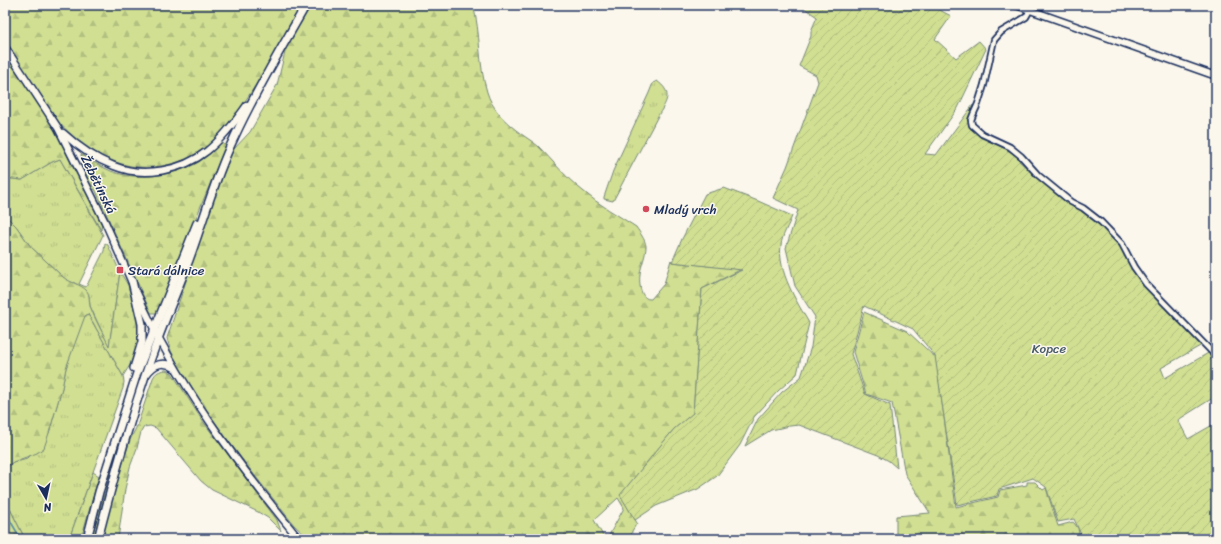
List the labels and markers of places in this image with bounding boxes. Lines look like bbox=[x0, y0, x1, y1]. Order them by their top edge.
place label: Mladý vrch bbox=[654, 198, 717, 221]
marker: Mladý vrch bbox=[641, 204, 651, 214]
place label: Stará dálnice bbox=[128, 259, 205, 282]
marker: Stará dálnice bbox=[115, 265, 125, 275]

